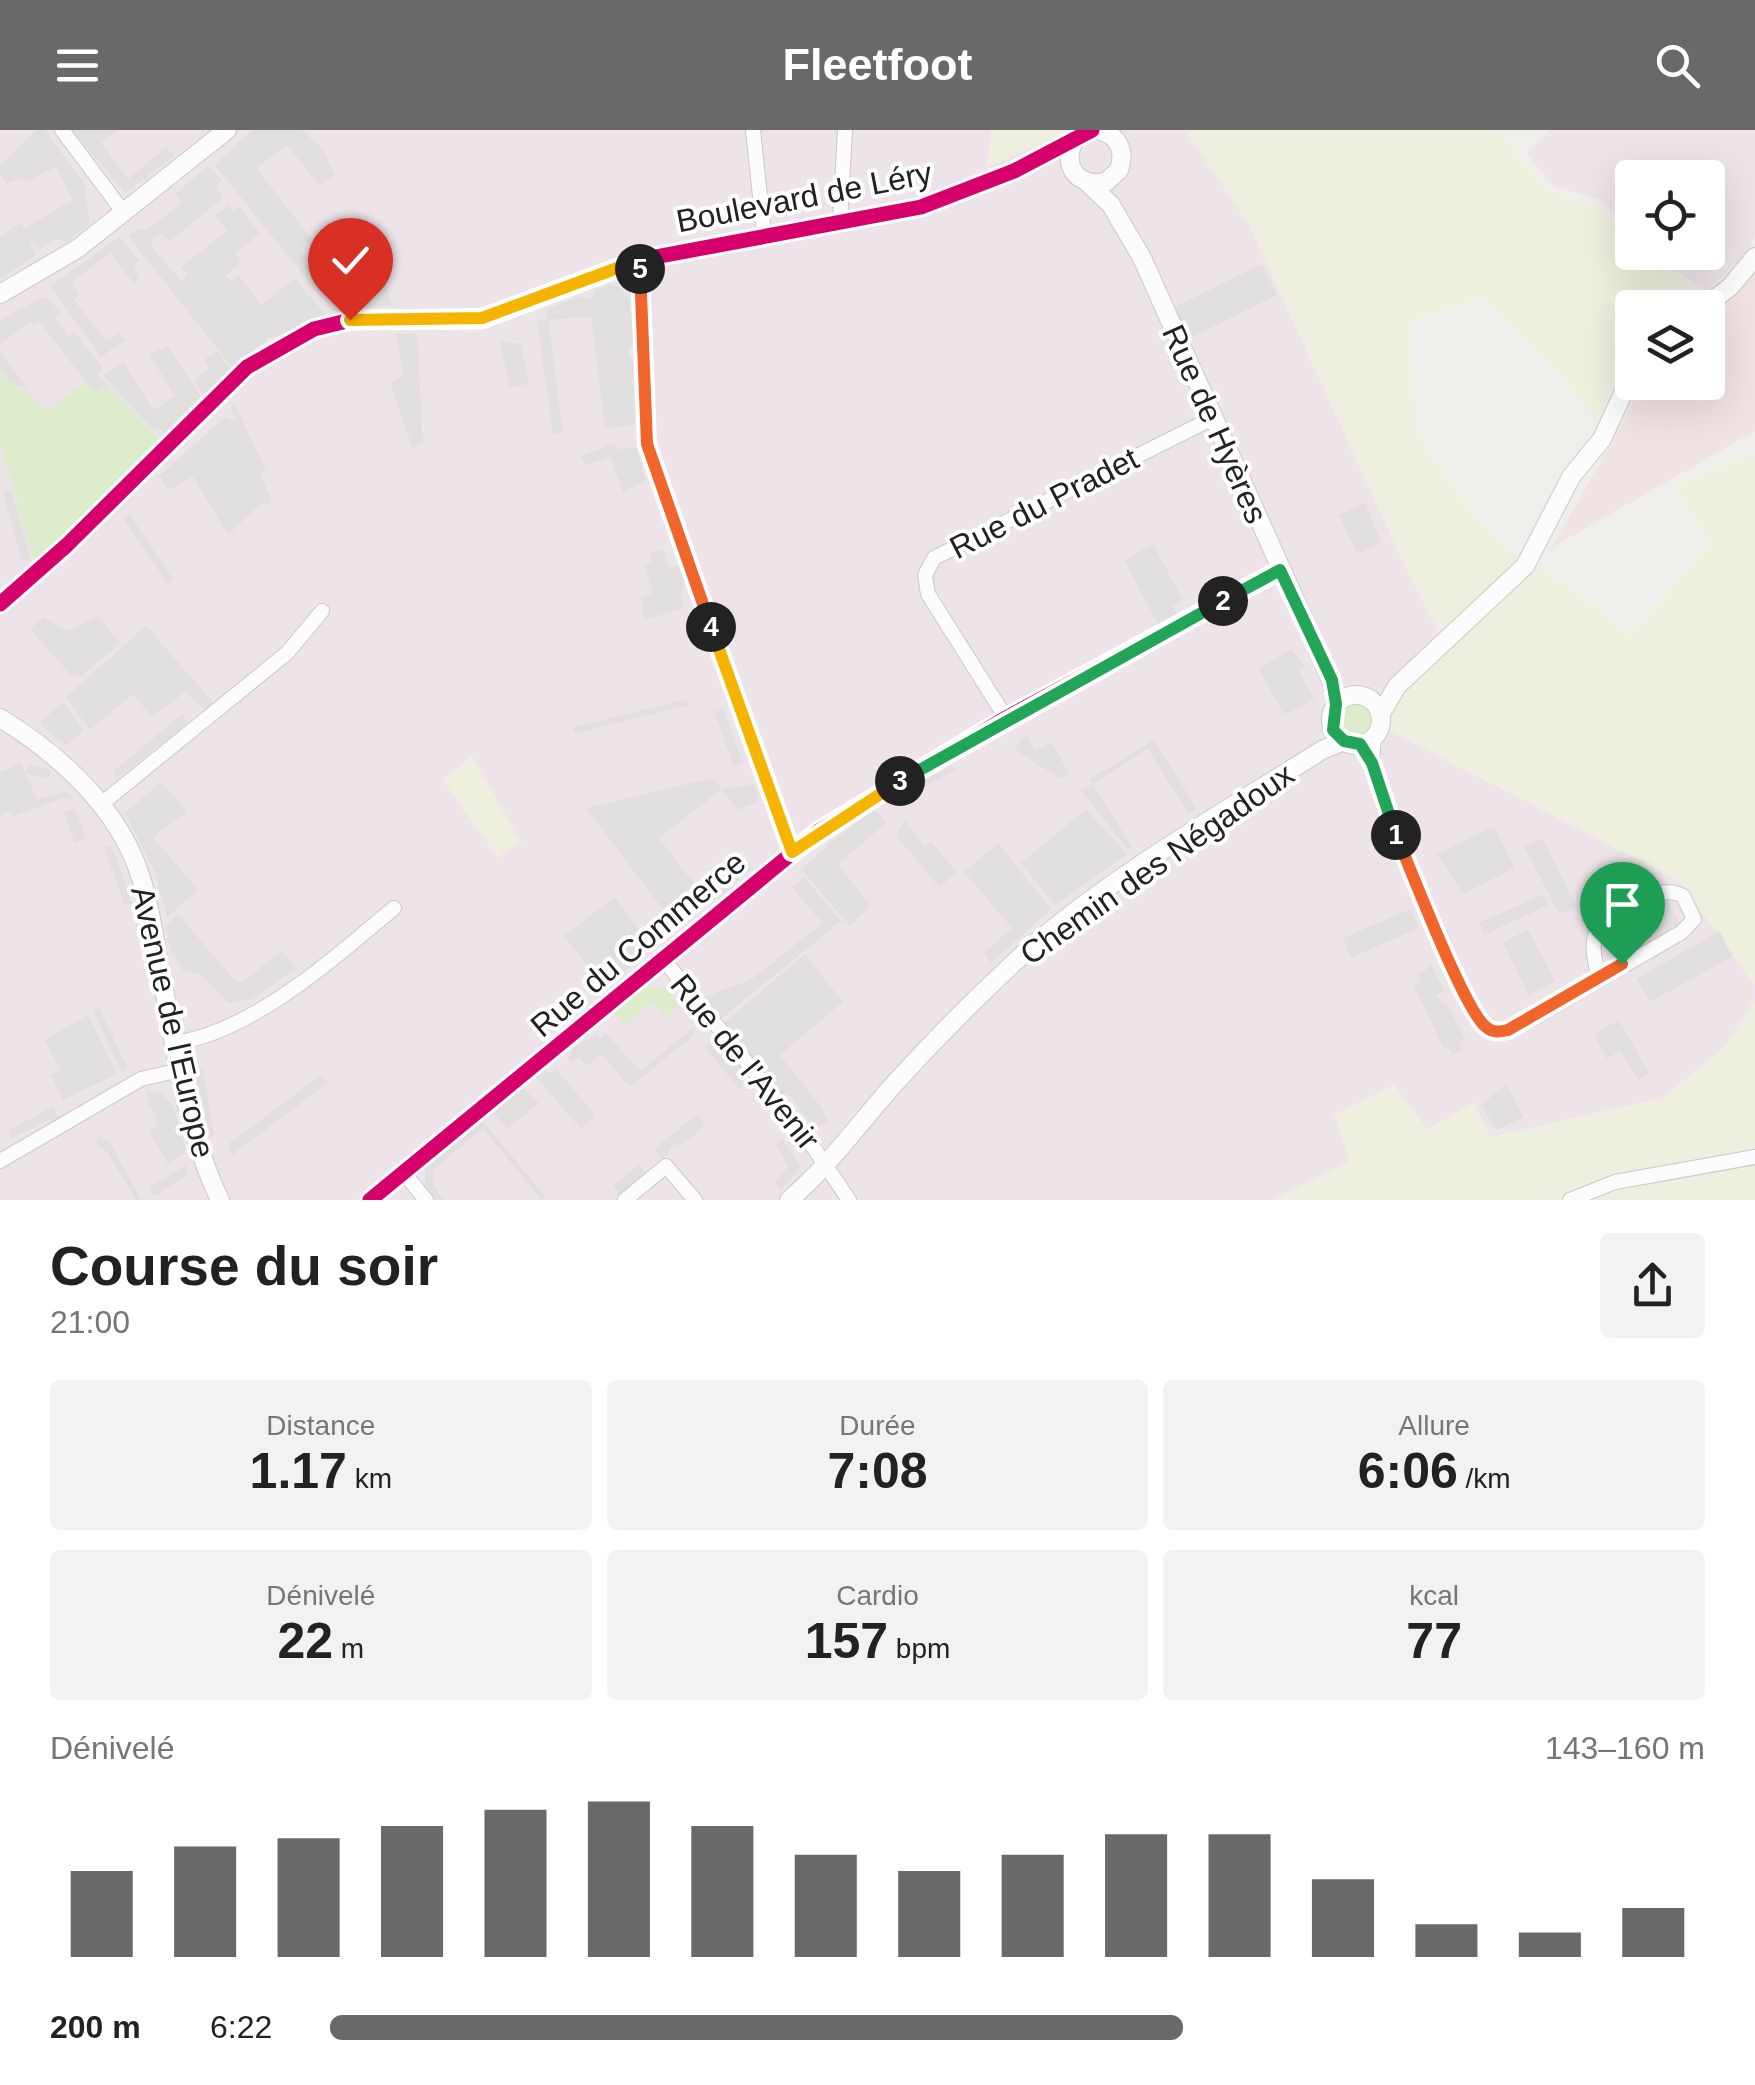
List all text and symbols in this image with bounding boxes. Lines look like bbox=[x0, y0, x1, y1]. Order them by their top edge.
icon: menu bbox=[50, 38, 105, 93]
icon: search bbox=[1650, 38, 1705, 93]
text: Fleetfoot bbox=[783, 39, 972, 90]
street label: Boulevard de Léry bbox=[673, 155, 935, 239]
map controls bbox=[1615, 160, 1725, 400]
button: locate bbox=[1615, 160, 1725, 270]
pin bbox=[308, 218, 393, 321]
icon: check bbox=[323, 233, 378, 288]
pin: 5 bbox=[615, 244, 665, 294]
text: 5 bbox=[632, 253, 648, 284]
button: layers bbox=[1615, 290, 1725, 400]
street label: Rue de Hyères bbox=[1155, 319, 1275, 529]
street label: Rue du Pradet bbox=[944, 440, 1144, 566]
pin: 2 bbox=[1198, 576, 1248, 626]
text: 2 bbox=[1215, 585, 1231, 616]
pin: 4 bbox=[686, 602, 736, 652]
text: 4 bbox=[703, 611, 719, 642]
pin: 3 bbox=[875, 756, 925, 806]
street label: Chemin des Négadoux bbox=[1013, 756, 1301, 972]
text: 3 bbox=[892, 765, 908, 796]
pin: 1 bbox=[1371, 810, 1421, 860]
text: 1 bbox=[1388, 819, 1404, 850]
street label: Rue du Commerce bbox=[524, 844, 752, 1044]
pin bbox=[1580, 862, 1665, 965]
icon: arrive bbox=[1595, 877, 1650, 932]
street label: Avenue de l'Europe bbox=[124, 883, 222, 1161]
street label: Rue de l'Avenir bbox=[663, 967, 827, 1157]
button: share bbox=[1600, 1233, 1705, 1338]
text: Course du soir bbox=[50, 1235, 438, 1297]
text: 21:00 bbox=[50, 1304, 130, 1340]
text: Distance bbox=[266, 1410, 375, 1441]
text: Durée bbox=[839, 1410, 916, 1441]
text: Allure bbox=[1398, 1410, 1470, 1441]
text: 1.17 bbox=[250, 1443, 347, 1499]
text: 7:08 bbox=[827, 1443, 928, 1499]
text: 6:06 bbox=[1358, 1443, 1458, 1499]
text: km bbox=[347, 1463, 392, 1494]
text: /km bbox=[1458, 1463, 1511, 1494]
text: Dénivelé bbox=[266, 1580, 375, 1611]
text: Cardio bbox=[836, 1580, 919, 1611]
text: kcal bbox=[1409, 1580, 1459, 1611]
text: 22 bbox=[277, 1613, 333, 1669]
text: 157 bbox=[805, 1613, 888, 1669]
text: 77 bbox=[1406, 1613, 1462, 1669]
text: m bbox=[333, 1633, 364, 1664]
text: bpm bbox=[888, 1633, 950, 1664]
text: Dénivelé bbox=[50, 1730, 175, 1766]
text: 143–160 m bbox=[1545, 1730, 1705, 1766]
text: 200 m bbox=[50, 2009, 141, 2045]
text: 6:22 bbox=[210, 2009, 272, 2045]

